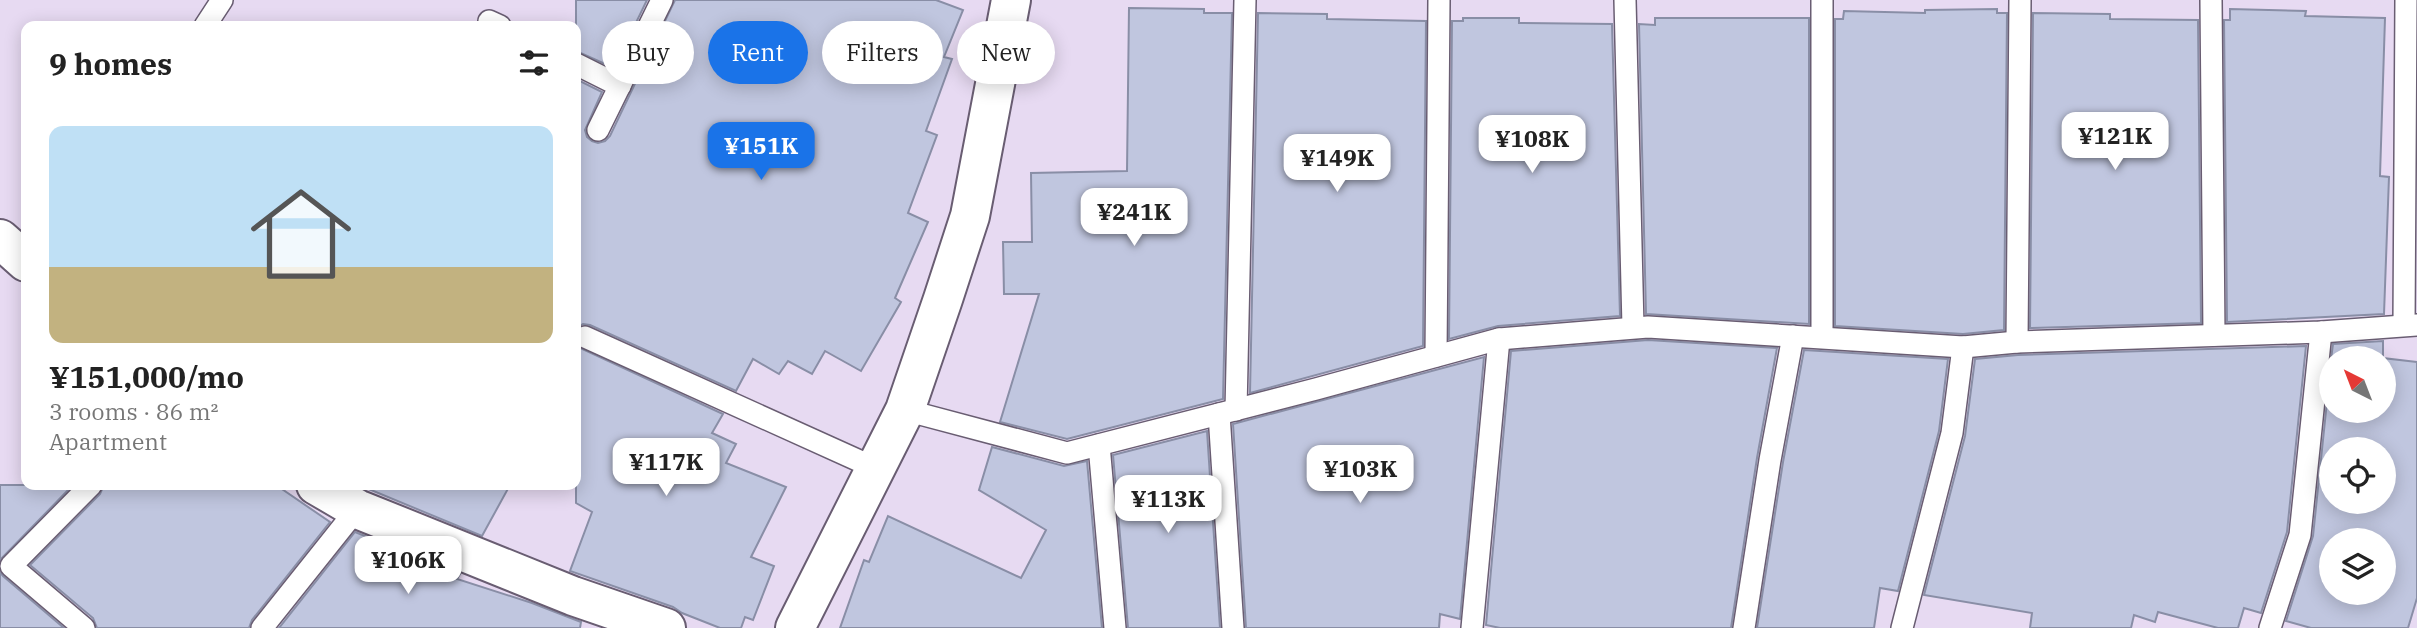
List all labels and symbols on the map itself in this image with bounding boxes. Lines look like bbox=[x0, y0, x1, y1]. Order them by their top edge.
pin: ¥121K bbox=[2066, 113, 2164, 172]
pin: ¥108K bbox=[1483, 116, 1581, 175]
pin: ¥151K bbox=[712, 122, 810, 182]
pin: ¥149K bbox=[1288, 134, 1386, 194]
pin: ¥241K bbox=[1085, 188, 1183, 248]
north arrow bbox=[2319, 346, 2396, 424]
pin: ¥117K bbox=[617, 438, 715, 498]
pin: ¥103K bbox=[1311, 446, 1409, 505]
pin: ¥113K bbox=[1119, 476, 1217, 535]
pin: ¥106K bbox=[359, 536, 457, 596]

